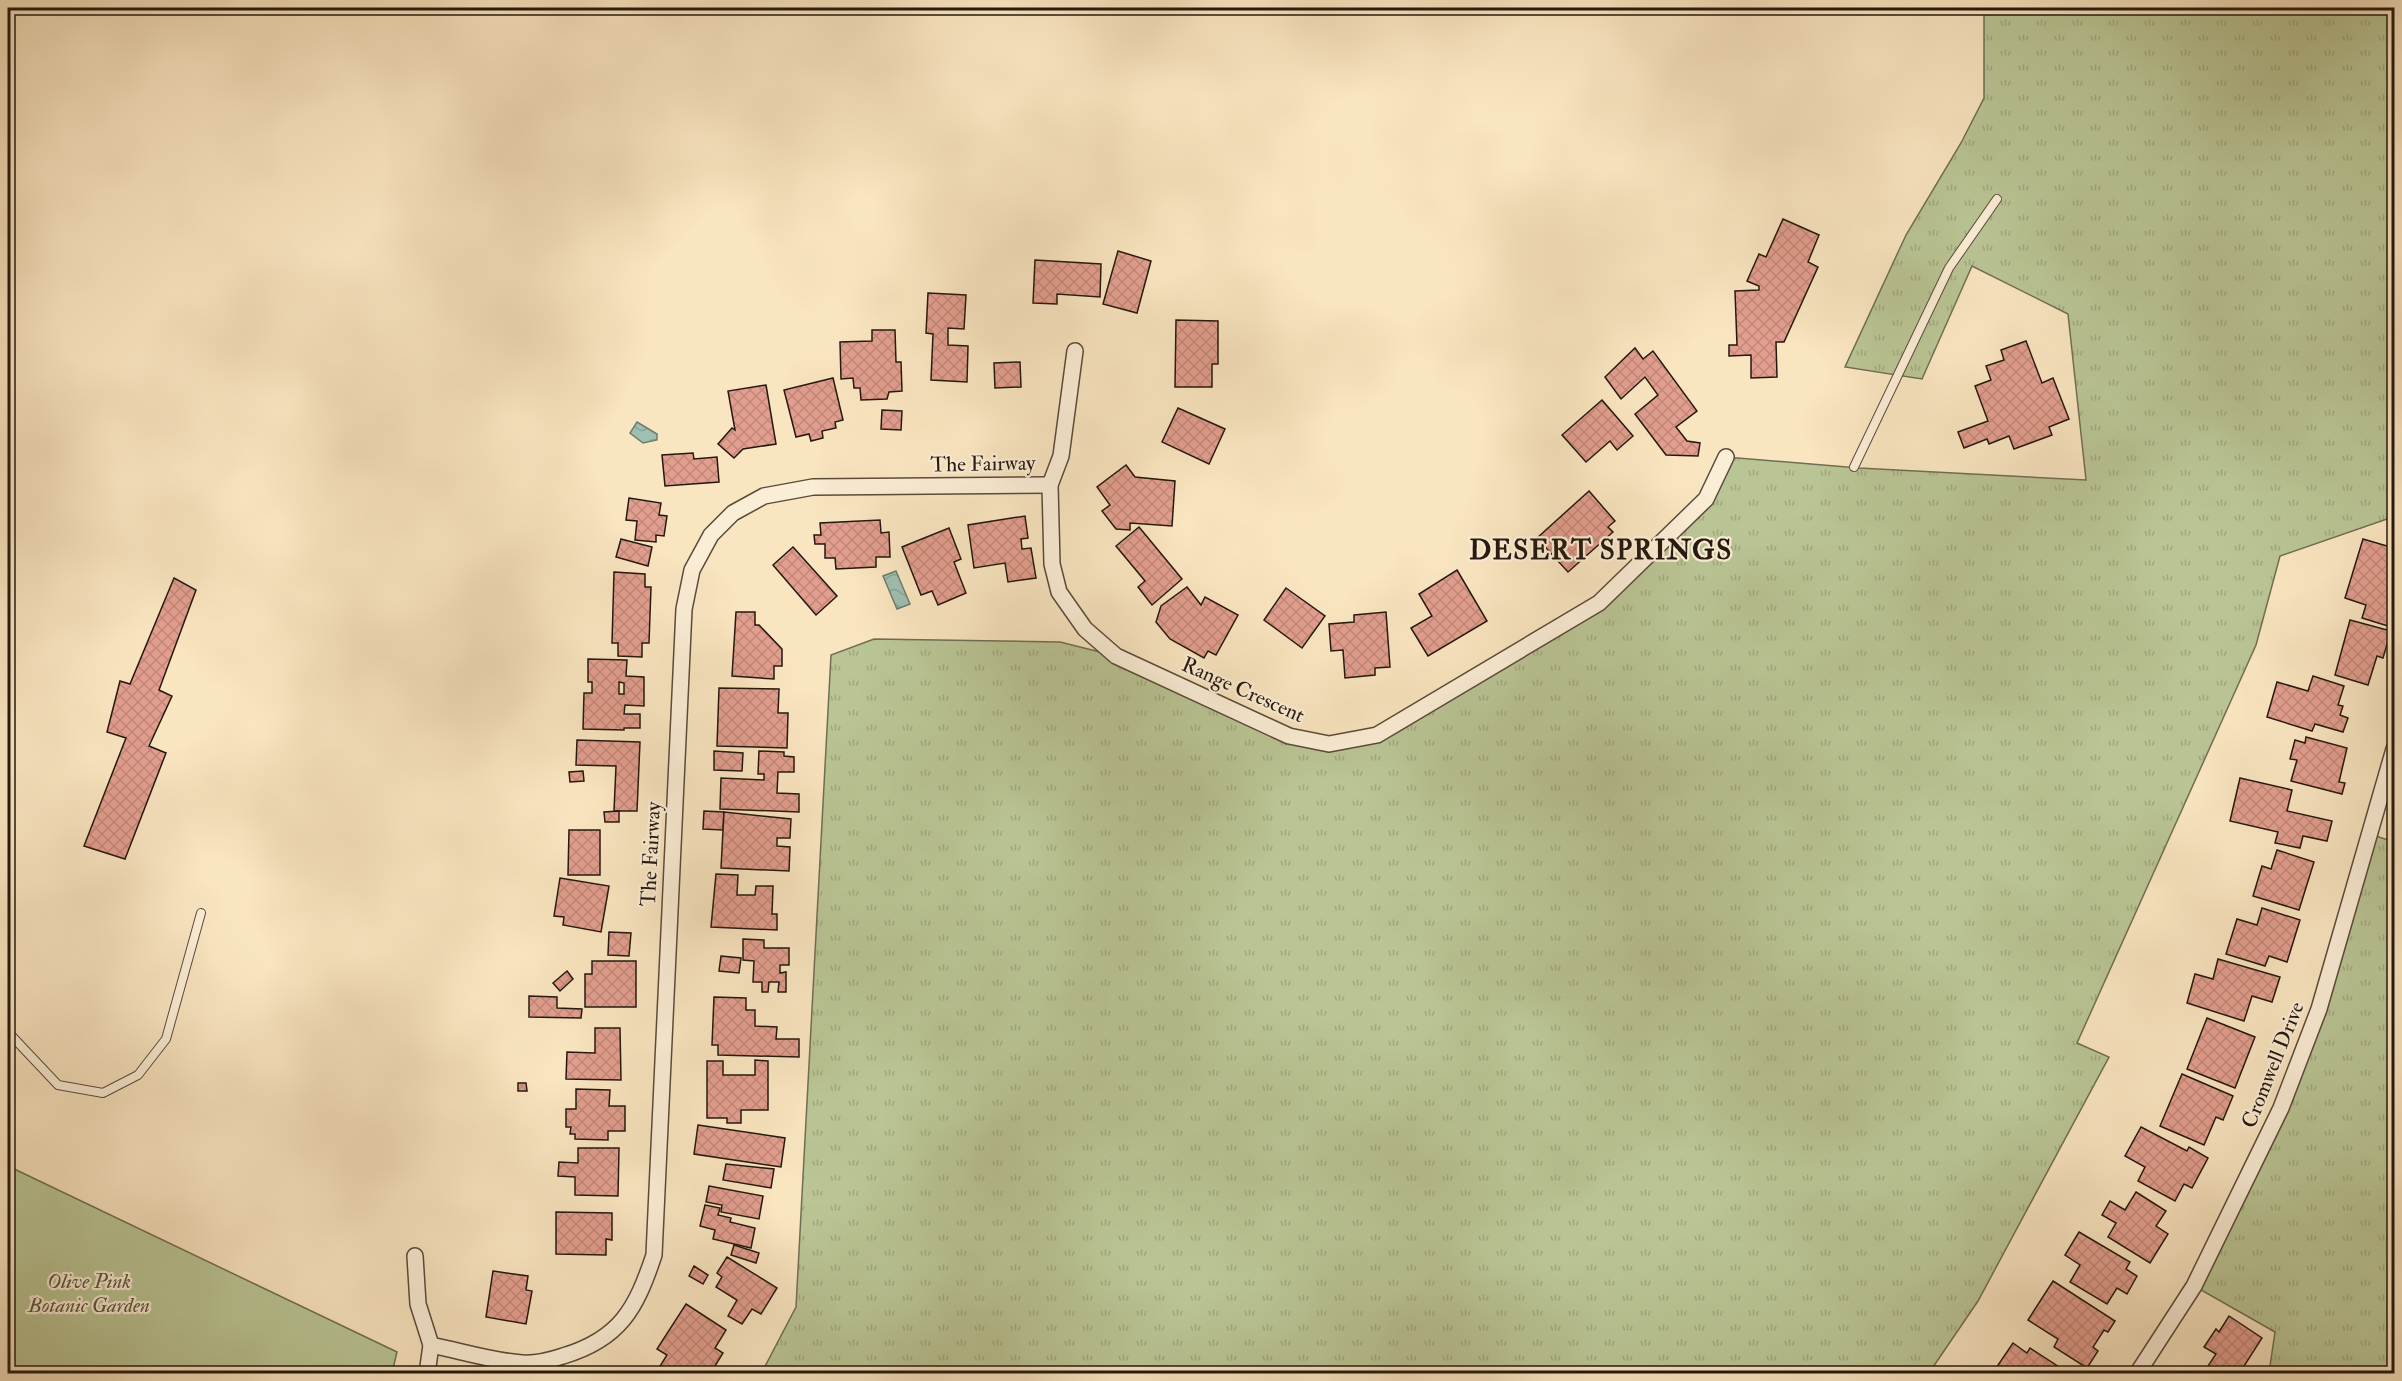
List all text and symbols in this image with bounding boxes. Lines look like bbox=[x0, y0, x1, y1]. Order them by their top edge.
street label: The Fairway bbox=[930, 450, 1036, 478]
district label: DESERT SPRINGS bbox=[1469, 534, 1733, 567]
street label: Range Crescent bbox=[1177, 651, 1309, 729]
street label: The Fairway bbox=[635, 800, 667, 907]
street label: Cromwell Drive bbox=[2235, 998, 2311, 1132]
park label: Olive Pink Botanic Garden bbox=[27, 1268, 150, 1319]

